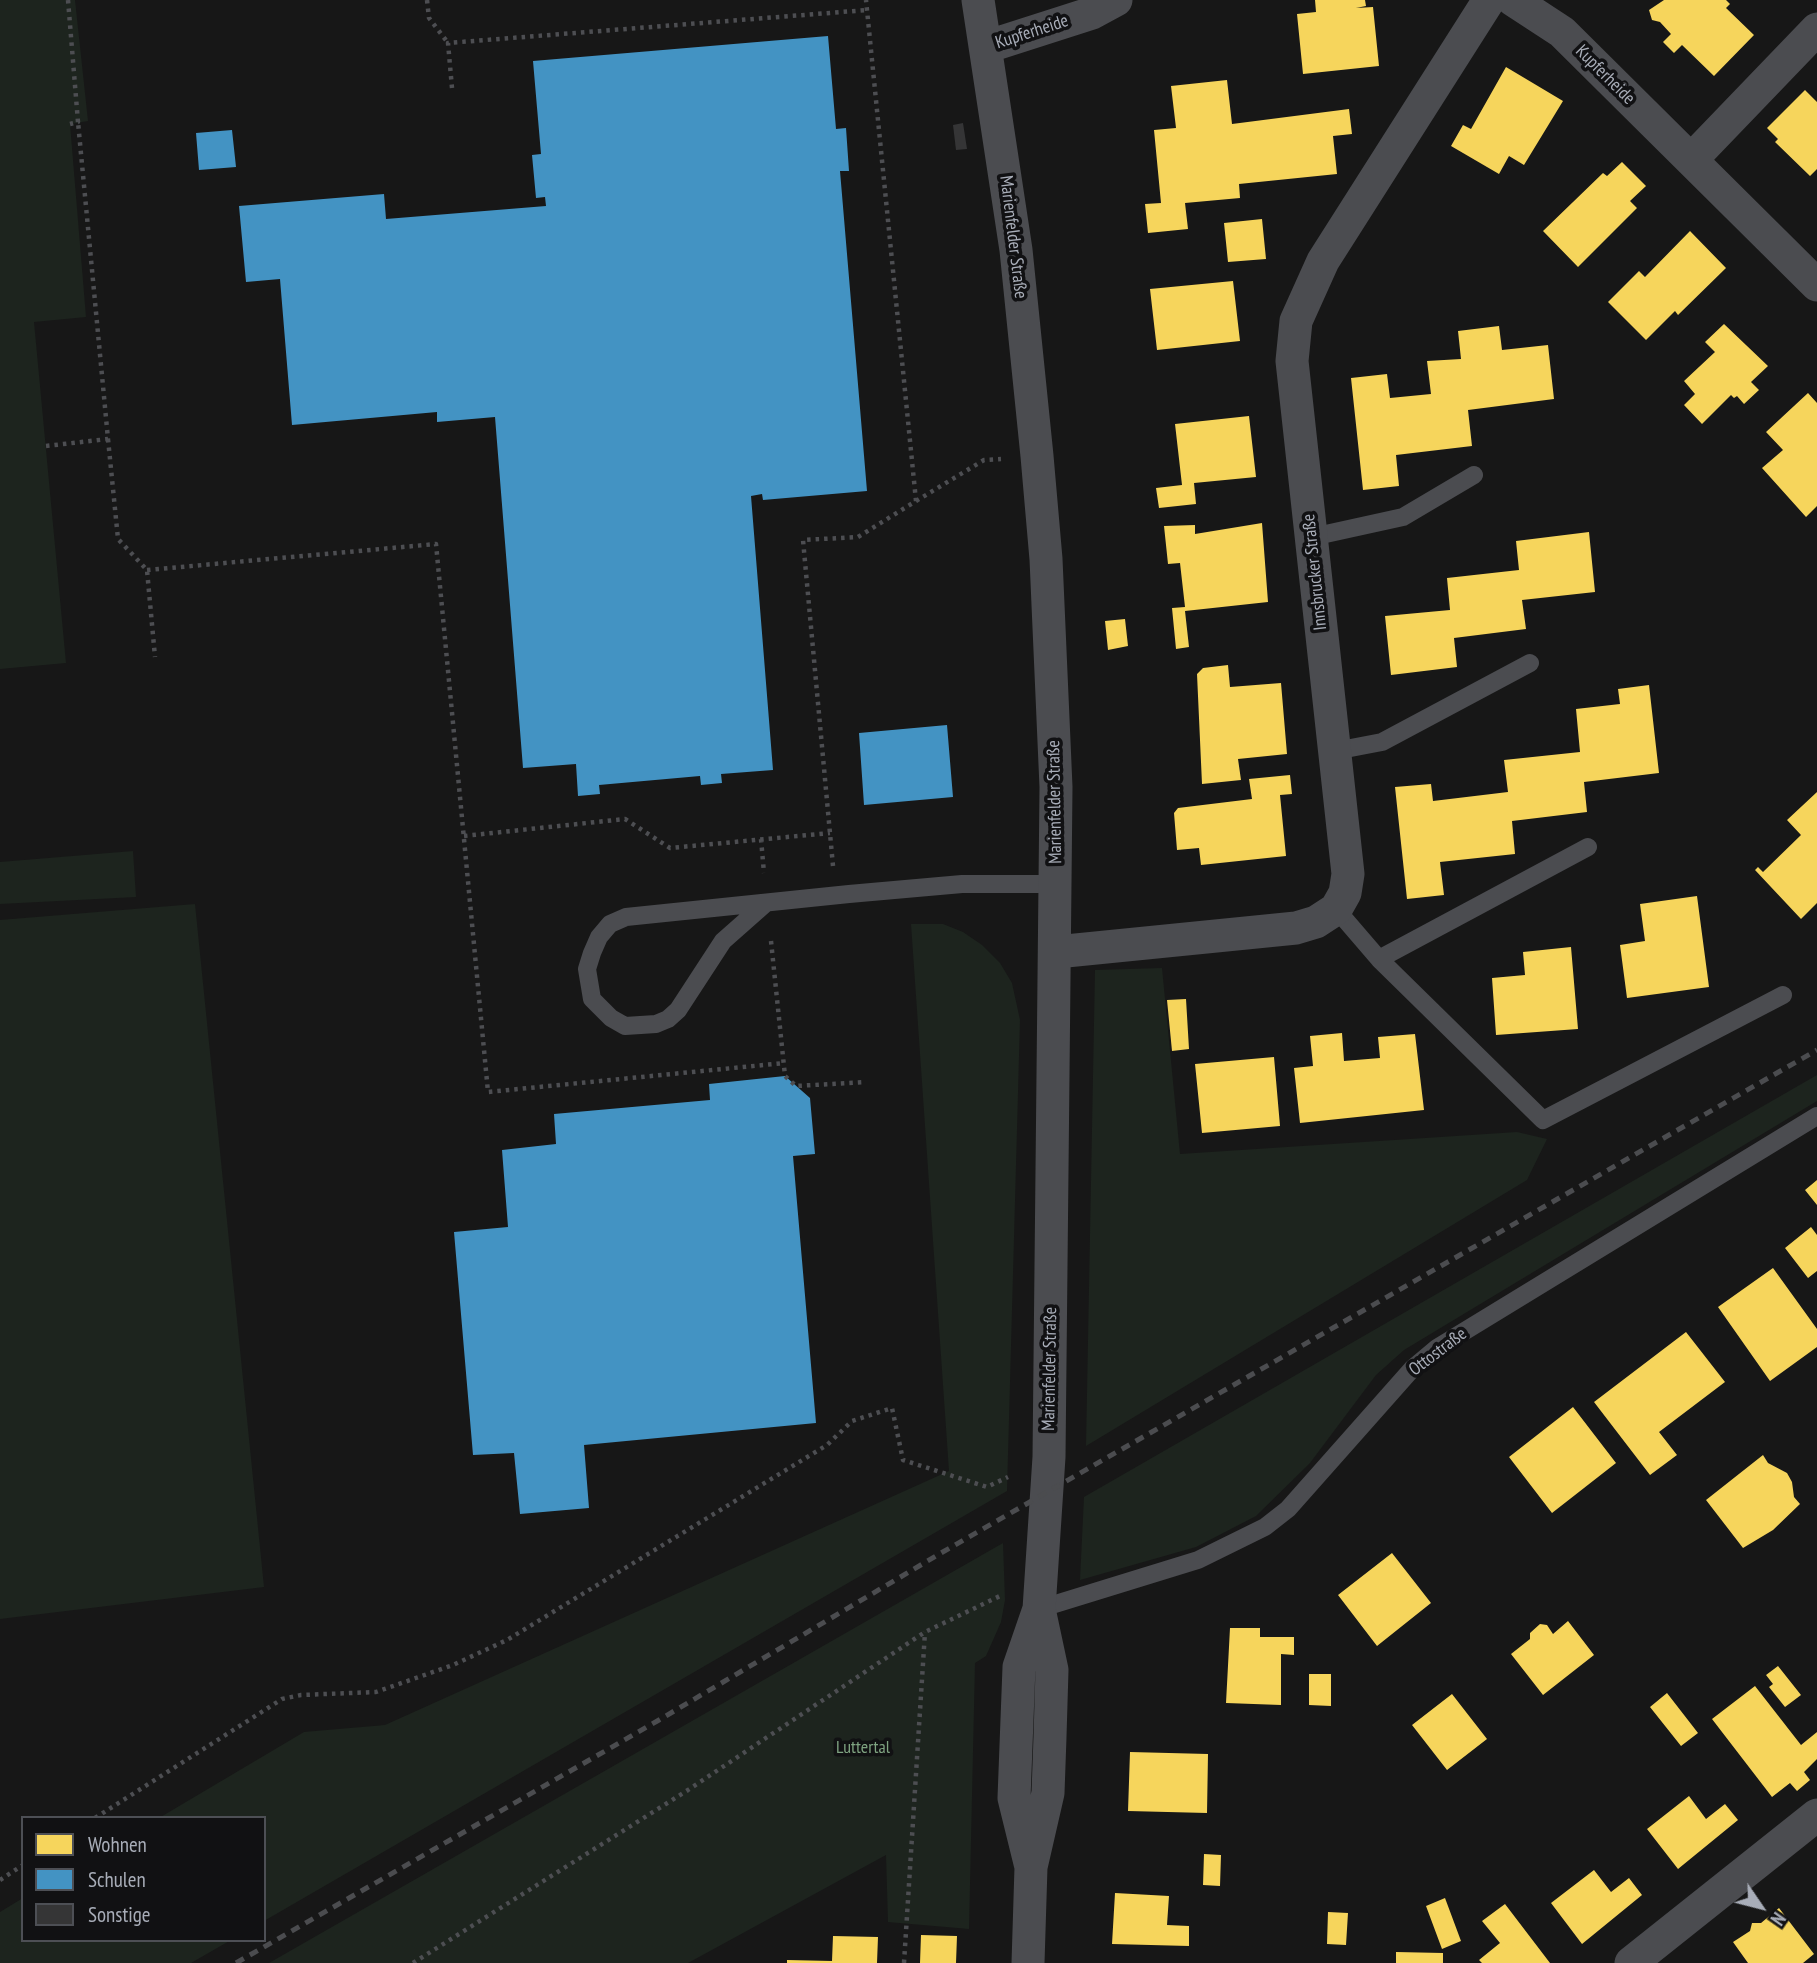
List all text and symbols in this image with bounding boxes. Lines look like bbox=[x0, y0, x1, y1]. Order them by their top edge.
street label: Kupferheide bbox=[993, 10, 1071, 54]
street label: Kupferheide bbox=[1571, 41, 1639, 109]
street label: Marienfelder Straße bbox=[995, 174, 1031, 300]
street label: Innsbrucker Straße bbox=[1298, 513, 1332, 631]
street label: Marienfelder Straße bbox=[1043, 740, 1067, 864]
street label: Marienfelder Straße bbox=[1038, 1307, 1062, 1431]
street label: Ottostraße bbox=[1405, 1323, 1471, 1381]
park label: Luttertal bbox=[836, 1737, 890, 1759]
legend bbox=[21, 1816, 266, 1942]
text: Wohnen bbox=[88, 1831, 147, 1858]
text: Schulen bbox=[88, 1866, 146, 1893]
north arrow bbox=[1726, 1872, 1796, 1942]
text: Sonstige bbox=[88, 1901, 150, 1928]
text: N bbox=[1765, 1908, 1791, 1930]

